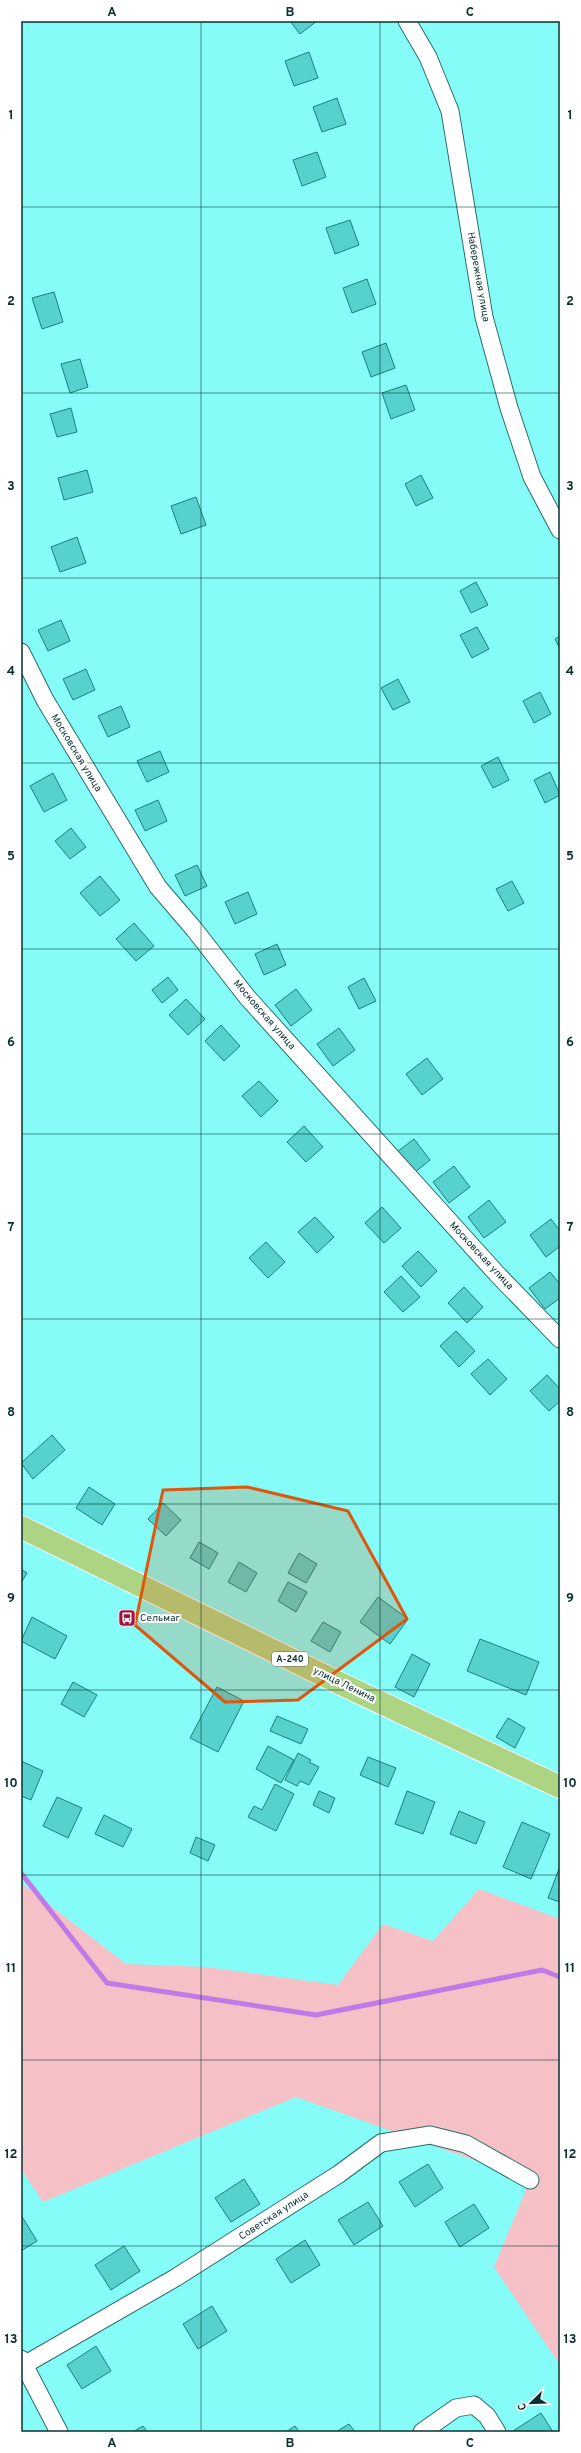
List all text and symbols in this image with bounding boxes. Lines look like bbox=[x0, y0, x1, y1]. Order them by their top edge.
text: A bbox=[107, 5, 117, 21]
text: B bbox=[286, 5, 295, 21]
text: C bbox=[466, 5, 474, 21]
text: 1 bbox=[8, 108, 14, 124]
text: 1 bbox=[567, 108, 573, 124]
street label: Набережная улица bbox=[464, 231, 492, 323]
text: 2 bbox=[7, 294, 15, 310]
text: 2 bbox=[566, 294, 574, 310]
text: 3 bbox=[7, 479, 15, 495]
text: 3 bbox=[566, 479, 574, 495]
text: 4 bbox=[7, 664, 15, 680]
text: 4 bbox=[566, 664, 574, 680]
street label: Московская улица bbox=[48, 712, 104, 794]
text: 5 bbox=[7, 849, 15, 865]
text: 5 bbox=[566, 849, 574, 865]
street label: Московская улица bbox=[230, 977, 298, 1053]
text: 6 bbox=[7, 1035, 15, 1051]
text: 6 bbox=[566, 1035, 574, 1051]
street label: Московская улица bbox=[446, 1219, 516, 1293]
text: 7 bbox=[8, 1220, 15, 1236]
text: 7 bbox=[567, 1220, 574, 1236]
text: 8 bbox=[7, 1405, 15, 1421]
text: 8 bbox=[566, 1405, 574, 1421]
text: 9 bbox=[7, 1591, 15, 1607]
text: 9 bbox=[566, 1591, 574, 1607]
bus stop icon: Сельмаг bbox=[117, 1608, 137, 1628]
place label: Сельмаг bbox=[140, 1612, 180, 1625]
road number: А-240 bbox=[272, 1652, 308, 1666]
street label: улица Ленина bbox=[311, 1664, 377, 1706]
text: 10 bbox=[4, 1776, 18, 1792]
text: 10 bbox=[563, 1776, 577, 1792]
text: 11 bbox=[6, 1961, 16, 1977]
text: 11 bbox=[565, 1961, 575, 1977]
text: 12 bbox=[4, 2147, 18, 2163]
text: 12 bbox=[563, 2147, 577, 2163]
street label: Советская улица bbox=[237, 2189, 311, 2243]
text: 13 bbox=[5, 2332, 18, 2348]
text: 13 bbox=[564, 2332, 577, 2348]
north arrow bbox=[511, 2383, 551, 2423]
text: С bbox=[515, 2401, 531, 2412]
text: A bbox=[107, 2436, 117, 2452]
text: B bbox=[286, 2436, 295, 2452]
text: C bbox=[466, 2436, 474, 2452]

